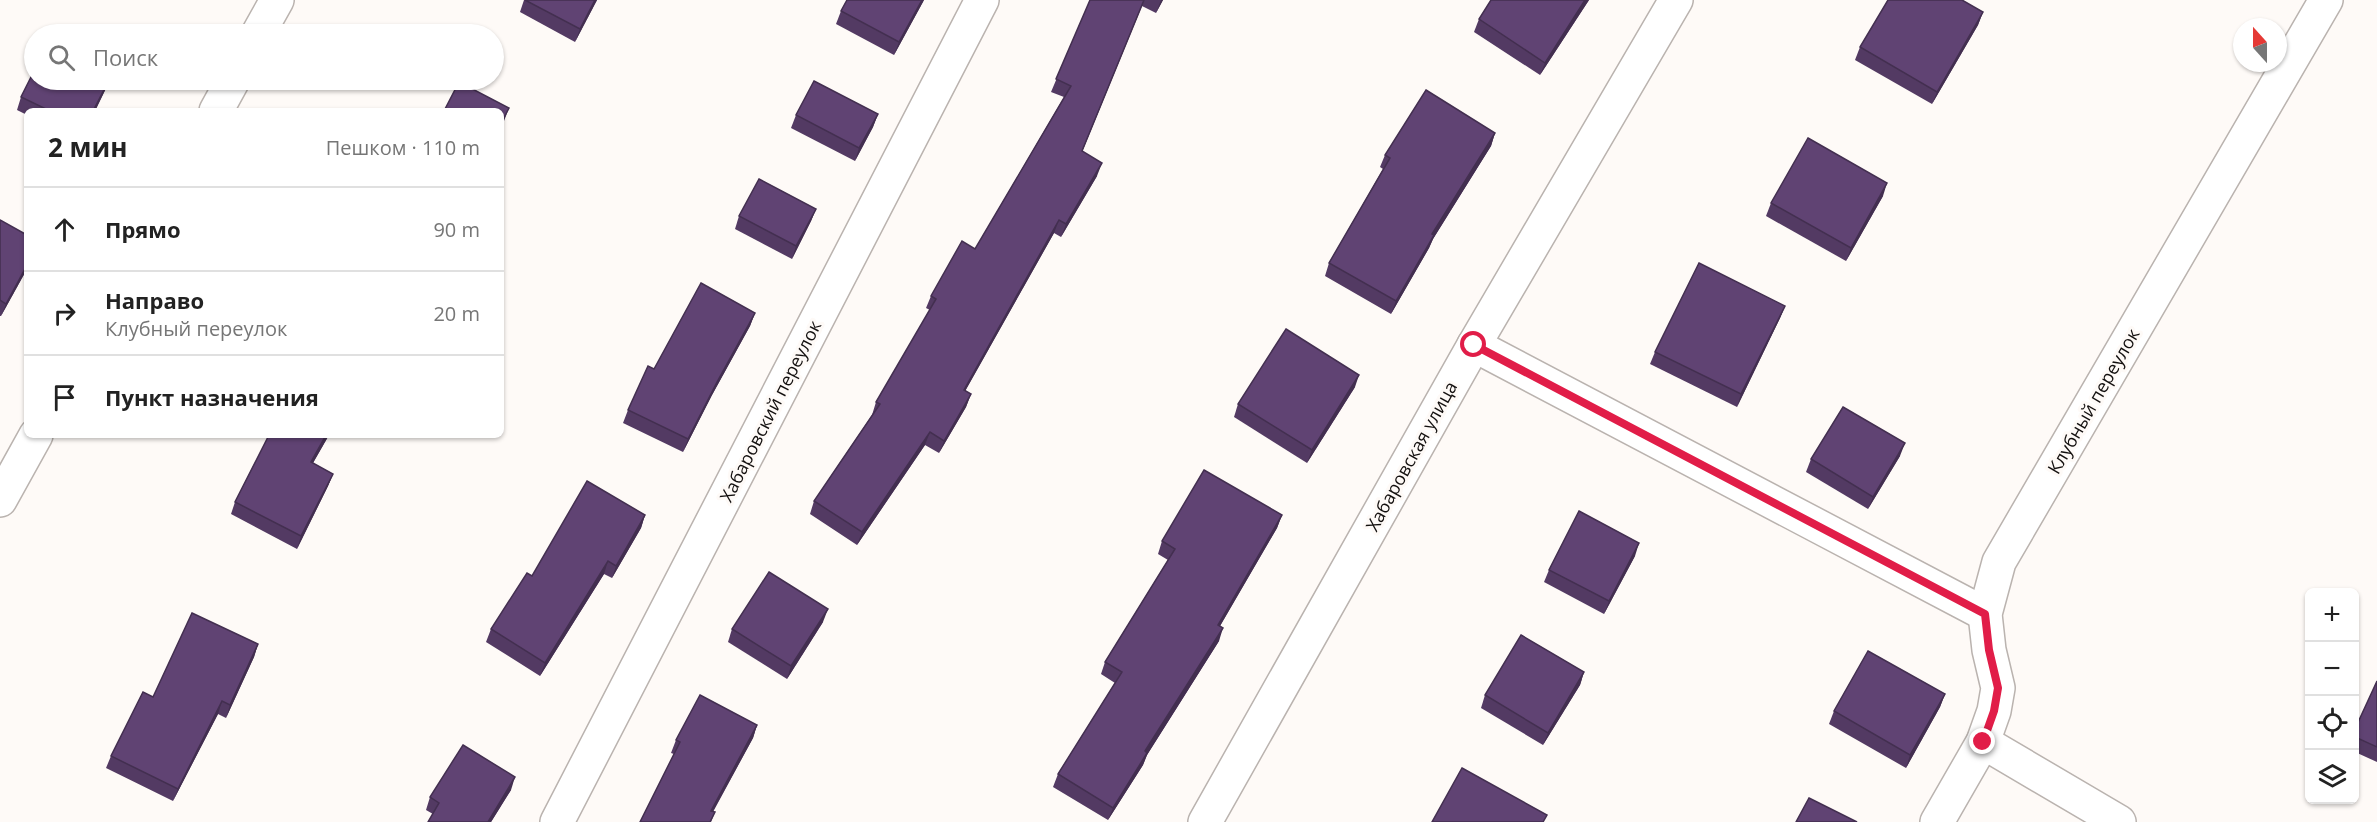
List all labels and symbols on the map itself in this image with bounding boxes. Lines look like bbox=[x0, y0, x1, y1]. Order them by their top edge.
north arrow bbox=[2233, 18, 2287, 72]
street label: Хабаровский переулок bbox=[714, 316, 827, 506]
street label: Клубный переулок bbox=[2042, 323, 2145, 478]
route start bbox=[1460, 331, 1486, 357]
street label: Хабаровская улица bbox=[1360, 377, 1462, 535]
route end bbox=[1969, 728, 1995, 754]

